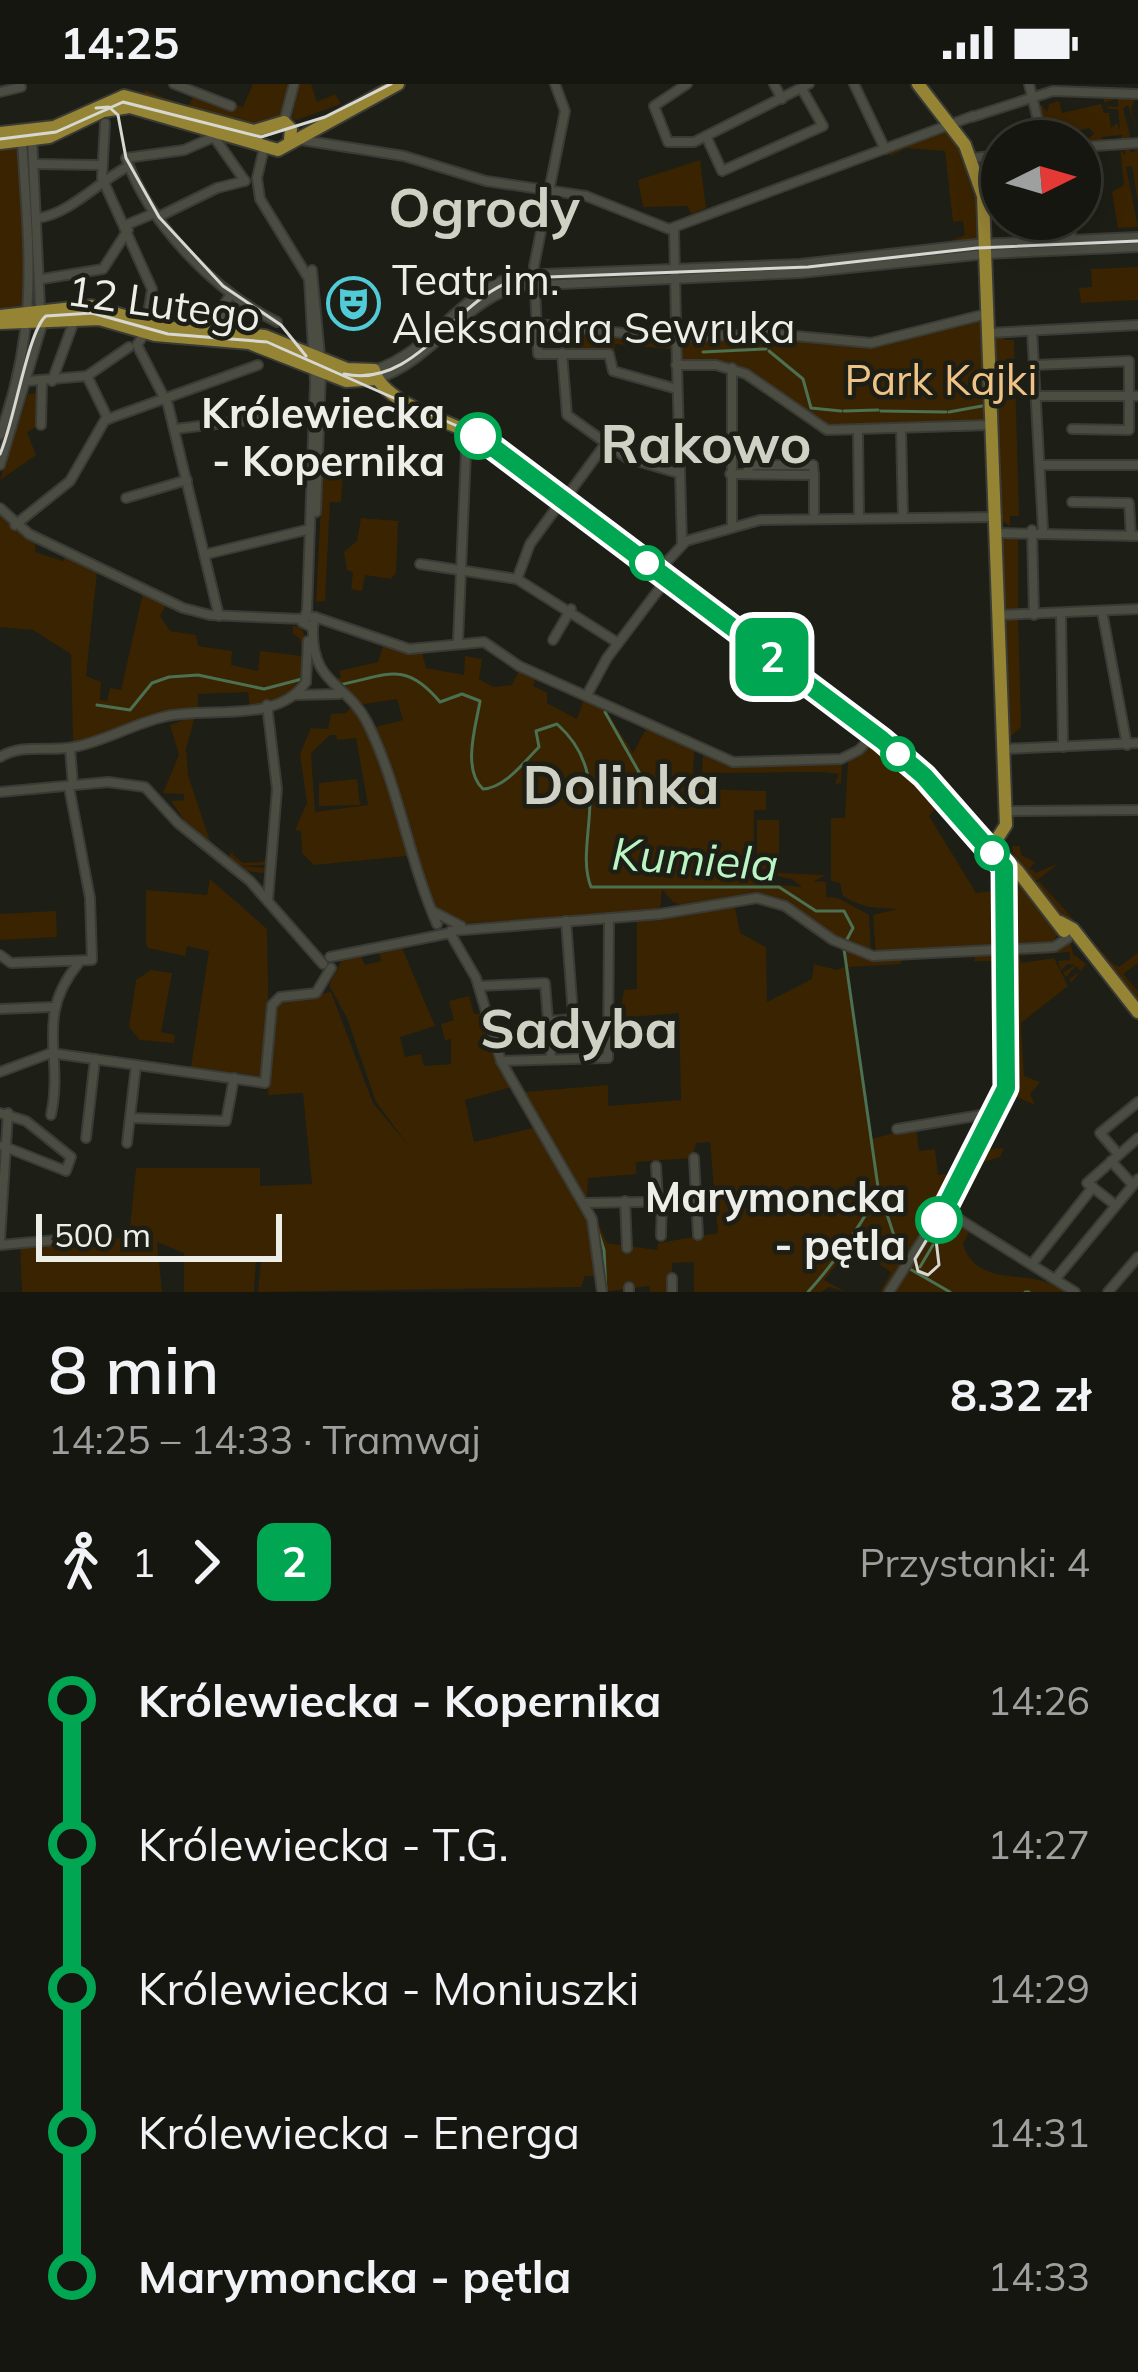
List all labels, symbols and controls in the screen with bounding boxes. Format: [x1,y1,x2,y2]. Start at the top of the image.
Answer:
text: 14:25 [60,14,179,70]
north arrow [981,120,1101,240]
map controls [981,120,1101,240]
district label: Ogrody [388,173,580,241]
place label: Teatr im. Aleksandra Sewruka [392,253,795,354]
street label: 12 Lutego [64,263,264,343]
theatre icon: Teatr im. Aleksandra Sewruka [325,275,381,331]
park label: Park Kajki [845,353,1037,406]
place label: Królewiecka - Kopernika [201,386,445,487]
district label: Rakowo [601,409,811,477]
marker: Królewiecka - Kopernika [456,414,500,458]
unlabelled marker [631,547,663,579]
line badge: 2 [733,618,811,696]
text: 2 [759,630,785,683]
unlabelled marker [882,738,914,770]
district label: Dolinka [523,750,719,818]
water label: Kumiela [610,824,780,892]
unlabelled marker [976,837,1008,869]
district label: Sadyba [480,994,678,1062]
place label: Marymoncka - pętla [645,1170,906,1271]
marker: Marymoncka - pętla [917,1198,961,1242]
scale bar [36,1208,282,1261]
text: 500 m [54,1214,151,1255]
text: 8 min [48,1328,219,1411]
text: 8.32 zł [950,1366,1090,1422]
text: 14:25 – 14:33 · Tramwaj [48,1415,481,1464]
icon: walk [48,1529,114,1595]
icon: forward [173,1529,239,1595]
text: 2 [281,1535,307,1588]
text: 1 [132,1538,155,1587]
text: Przystanki: 4 [860,1538,1090,1587]
text: Królewiecka - Kopernika [138,1672,661,1728]
text: 14:26 [988,1676,1090,1725]
text: Królewiecka - T.G. [138,1816,509,1872]
text: 14:27 [988,1820,1090,1869]
text: Królewiecka - Moniuszki [138,1960,639,2016]
text: 14:29 [988,1964,1090,2013]
text: Królewiecka - Energa [138,2104,580,2160]
text: 14:31 [988,2108,1090,2157]
text: Marymoncka - pętla [138,2248,572,2304]
text: 14:33 [988,2252,1090,2301]

